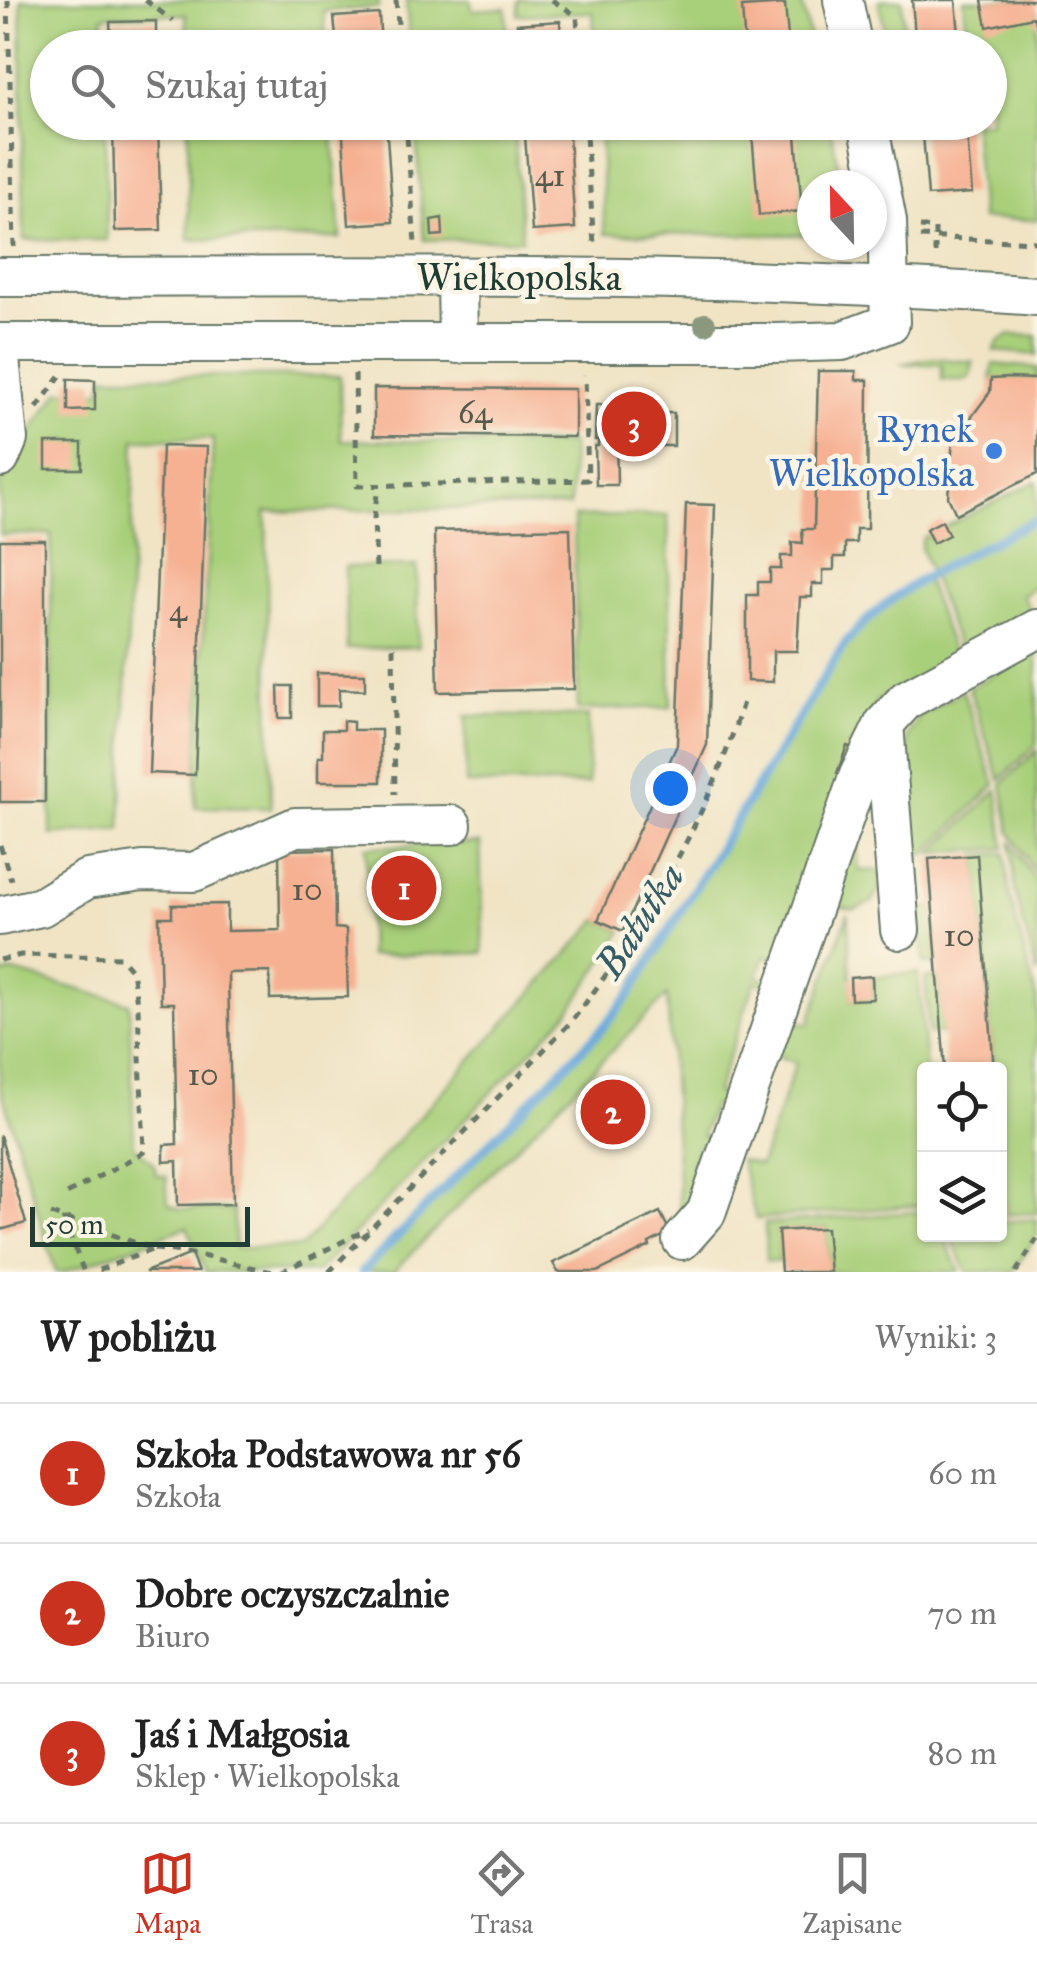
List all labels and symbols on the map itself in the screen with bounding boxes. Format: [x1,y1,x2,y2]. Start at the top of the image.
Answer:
house number: 41 [535,156,565,195]
north arrow [797,170,887,260]
street label: Wielkopolska [416,254,623,300]
pin: 3 [602,386,666,462]
house number: 64 [458,393,493,432]
place label: Rynek Wielkopolska [769,406,975,496]
marker: Rynek Wielkopolska [983,440,1005,462]
house number: 4 [169,591,188,630]
your location [645,763,696,814]
pin: 1 [372,850,436,926]
water label: Bałutka [583,854,695,988]
house number: 10 [291,870,323,909]
house number: 10 [943,916,975,955]
house number: 10 [187,1055,219,1094]
pin: 2 [580,1074,646,1150]
scale bar [30,1202,250,1246]

